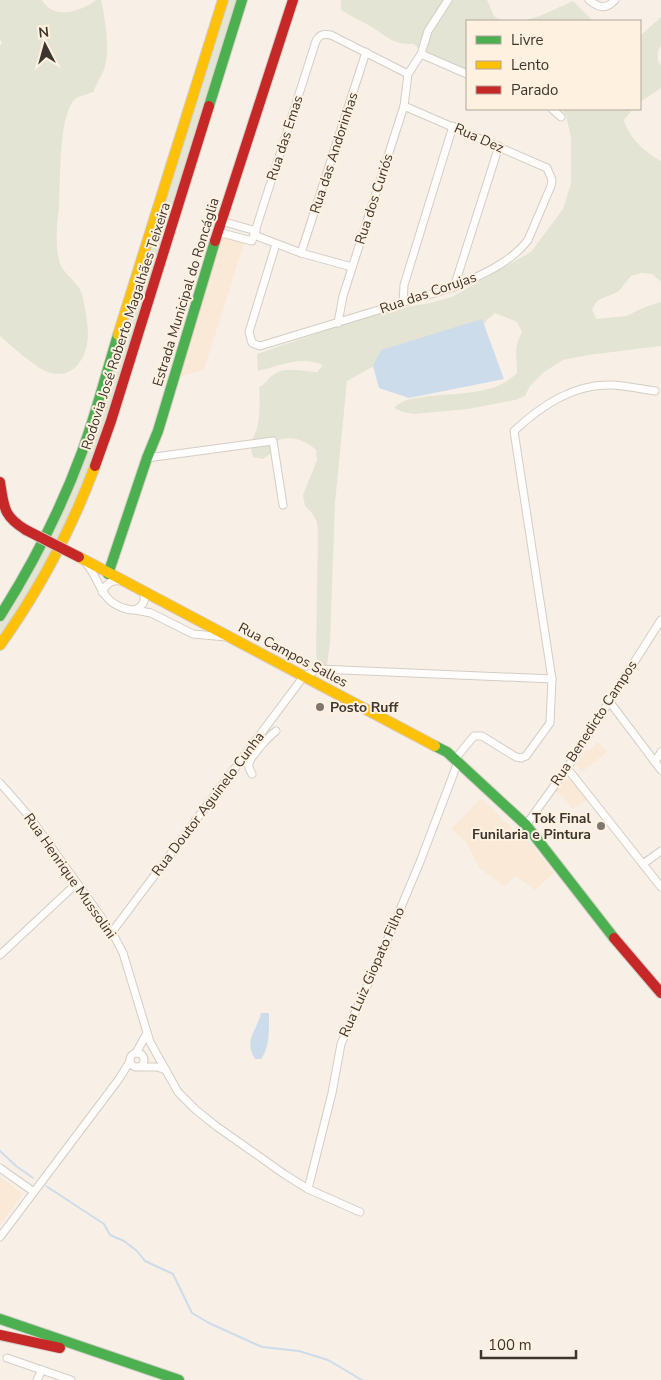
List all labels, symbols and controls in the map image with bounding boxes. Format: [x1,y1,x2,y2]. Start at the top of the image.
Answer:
north arrow [20,20,70,70]
legend [466,20,641,110]
text: N [37,23,50,43]
text: Livre [511,30,544,50]
text: Lento [511,55,549,75]
text: Parado [511,80,558,100]
street label: Rua das Andorinhas [305,90,363,216]
street label: Rua das Emas [262,93,308,183]
street label: Rua Dez [451,119,507,158]
street label: Rua dos Curiós [350,151,398,247]
street label: Estrada Municipal do Roncáglia [148,195,224,389]
street label: Rodovia José Roberto Magalhães Teixeira [77,200,175,452]
street label: Rua das Corujas [377,267,479,318]
street label: Rua Campos Salles [235,618,351,692]
street label: Rua Benedicto Campos [546,656,642,789]
place label: Posto Ruff [330,698,399,717]
marker: Posto Ruff [314,701,326,713]
street label: Rua Doutor Aguinelo Cunha [147,728,269,880]
street label: Rua Henrique Mussolini [19,809,121,943]
place label: Tok Final Funilaria e Pintura [472,809,592,844]
marker: Tok Final Funilaria e Pintura [595,820,607,832]
street label: Rua Luiz Giopato Filho [335,904,409,1040]
scale bar [481,1328,576,1360]
text: 100 m [488,1335,532,1355]

